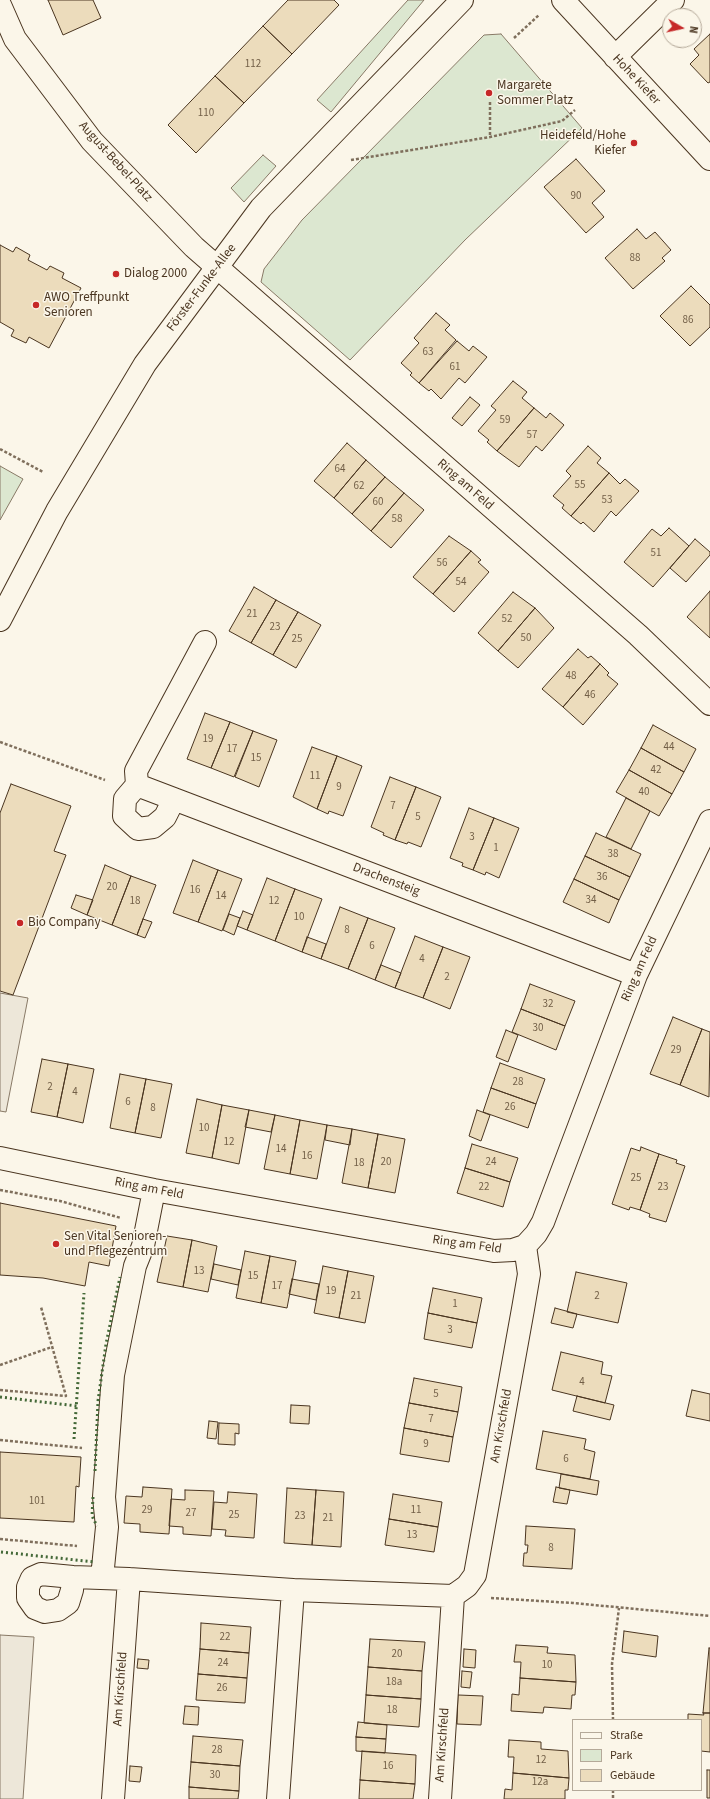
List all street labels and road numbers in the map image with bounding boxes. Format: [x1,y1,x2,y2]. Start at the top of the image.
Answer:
street label: Hohe Kiefer [609,51,663,109]
street label: August-Bebel-Platz [75,119,155,205]
street label: Förster-Funke-Allee [164,241,240,335]
street label: Ring am Feld [433,456,497,514]
street label: Drachensteig [350,860,422,900]
street label: Ring am Feld [619,934,661,1004]
street label: Ring am Feld [113,1175,185,1203]
street label: Ring am Feld [431,1232,503,1258]
street label: Am Kirschfeld [488,1388,516,1464]
street label: Am Kirschfeld [111,1651,131,1727]
street label: Am Kirschfeld [433,1707,453,1783]

